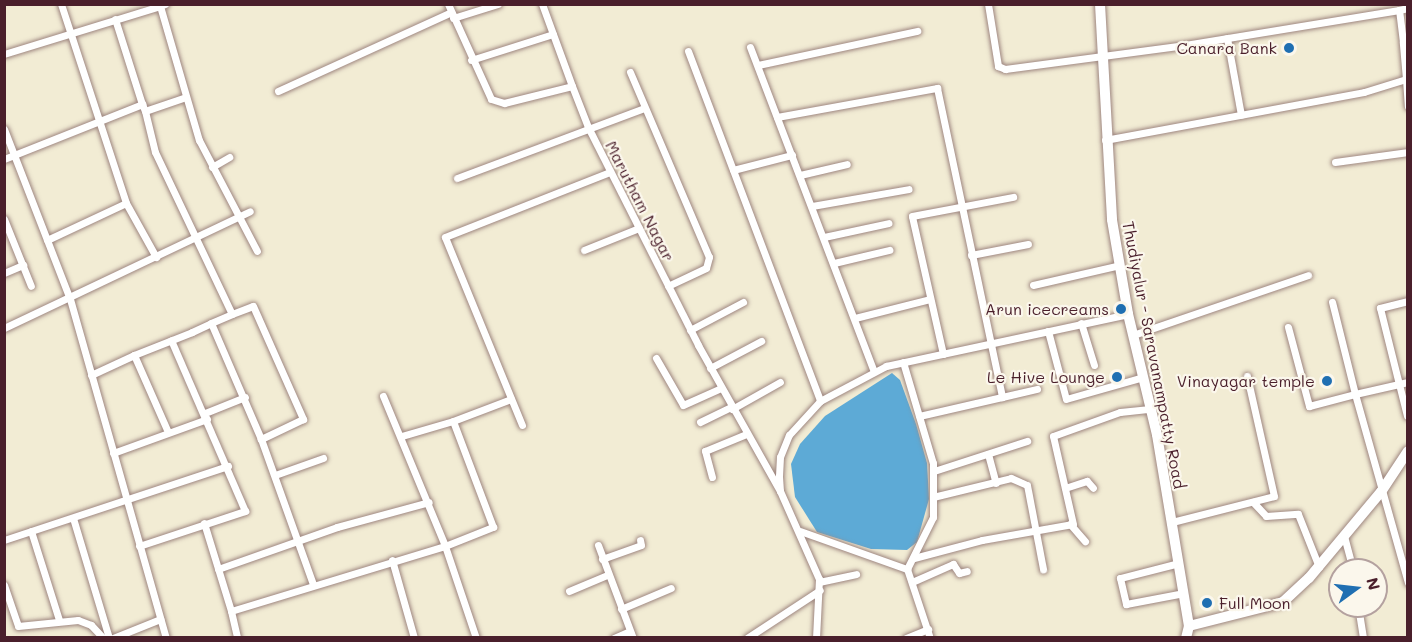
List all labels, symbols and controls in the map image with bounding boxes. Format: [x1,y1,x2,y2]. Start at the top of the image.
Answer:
place label: Canara Bank [1176,38,1277,58]
marker: Canara Bank [1282,41,1296,55]
street label: Marutham Nagar [601,138,679,264]
street label: Thudiyalur - Saravanampatty Road [1119,220,1189,490]
place label: Arun icecreams [985,299,1109,319]
marker: Arun icecreams [1114,302,1128,316]
place label: Le Hive Lounge [987,367,1105,387]
marker: Le Hive Lounge [1110,370,1124,384]
place label: Vinayagar temple [1177,371,1315,391]
marker: Vinayagar temple [1320,374,1334,388]
north arrow [1328,558,1388,618]
text: N [1362,575,1386,592]
place label: Full Moon [1219,593,1290,613]
marker: Full Moon [1200,596,1214,610]

